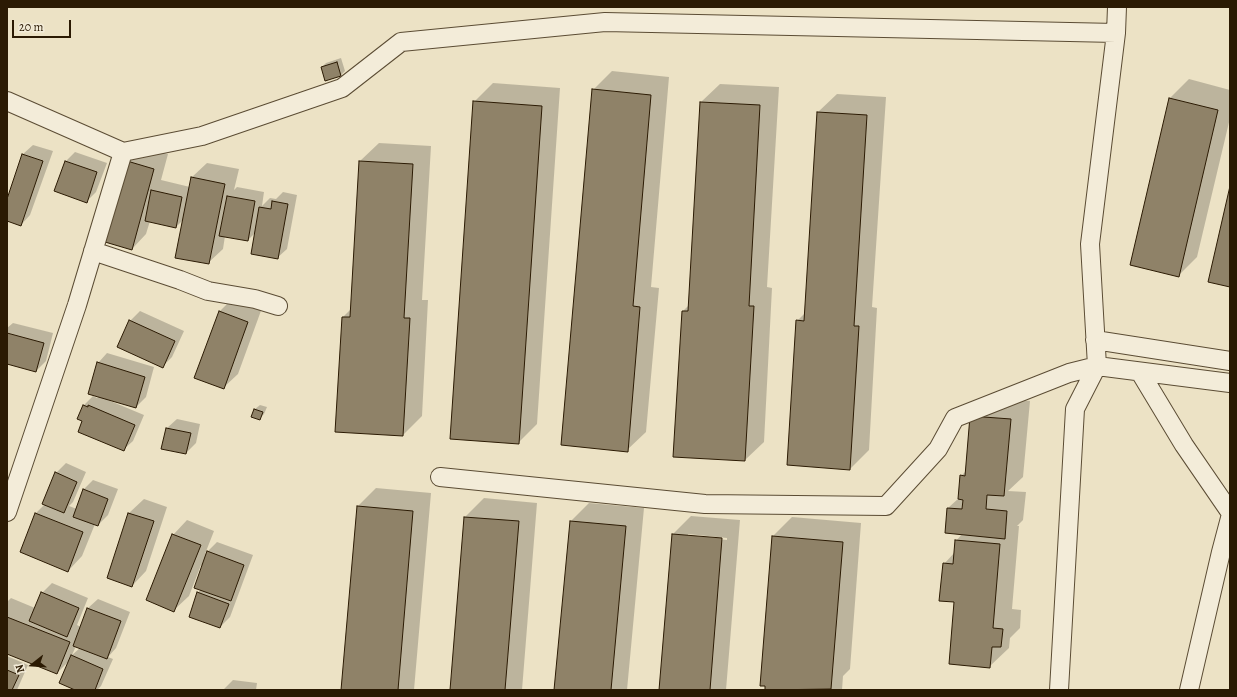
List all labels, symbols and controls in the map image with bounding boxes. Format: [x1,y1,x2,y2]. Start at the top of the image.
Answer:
scale bar [14,12,73,38]
text: 20 m [19,19,43,35]
north arrow [12,645,52,685]
text: N [12,663,28,675]

